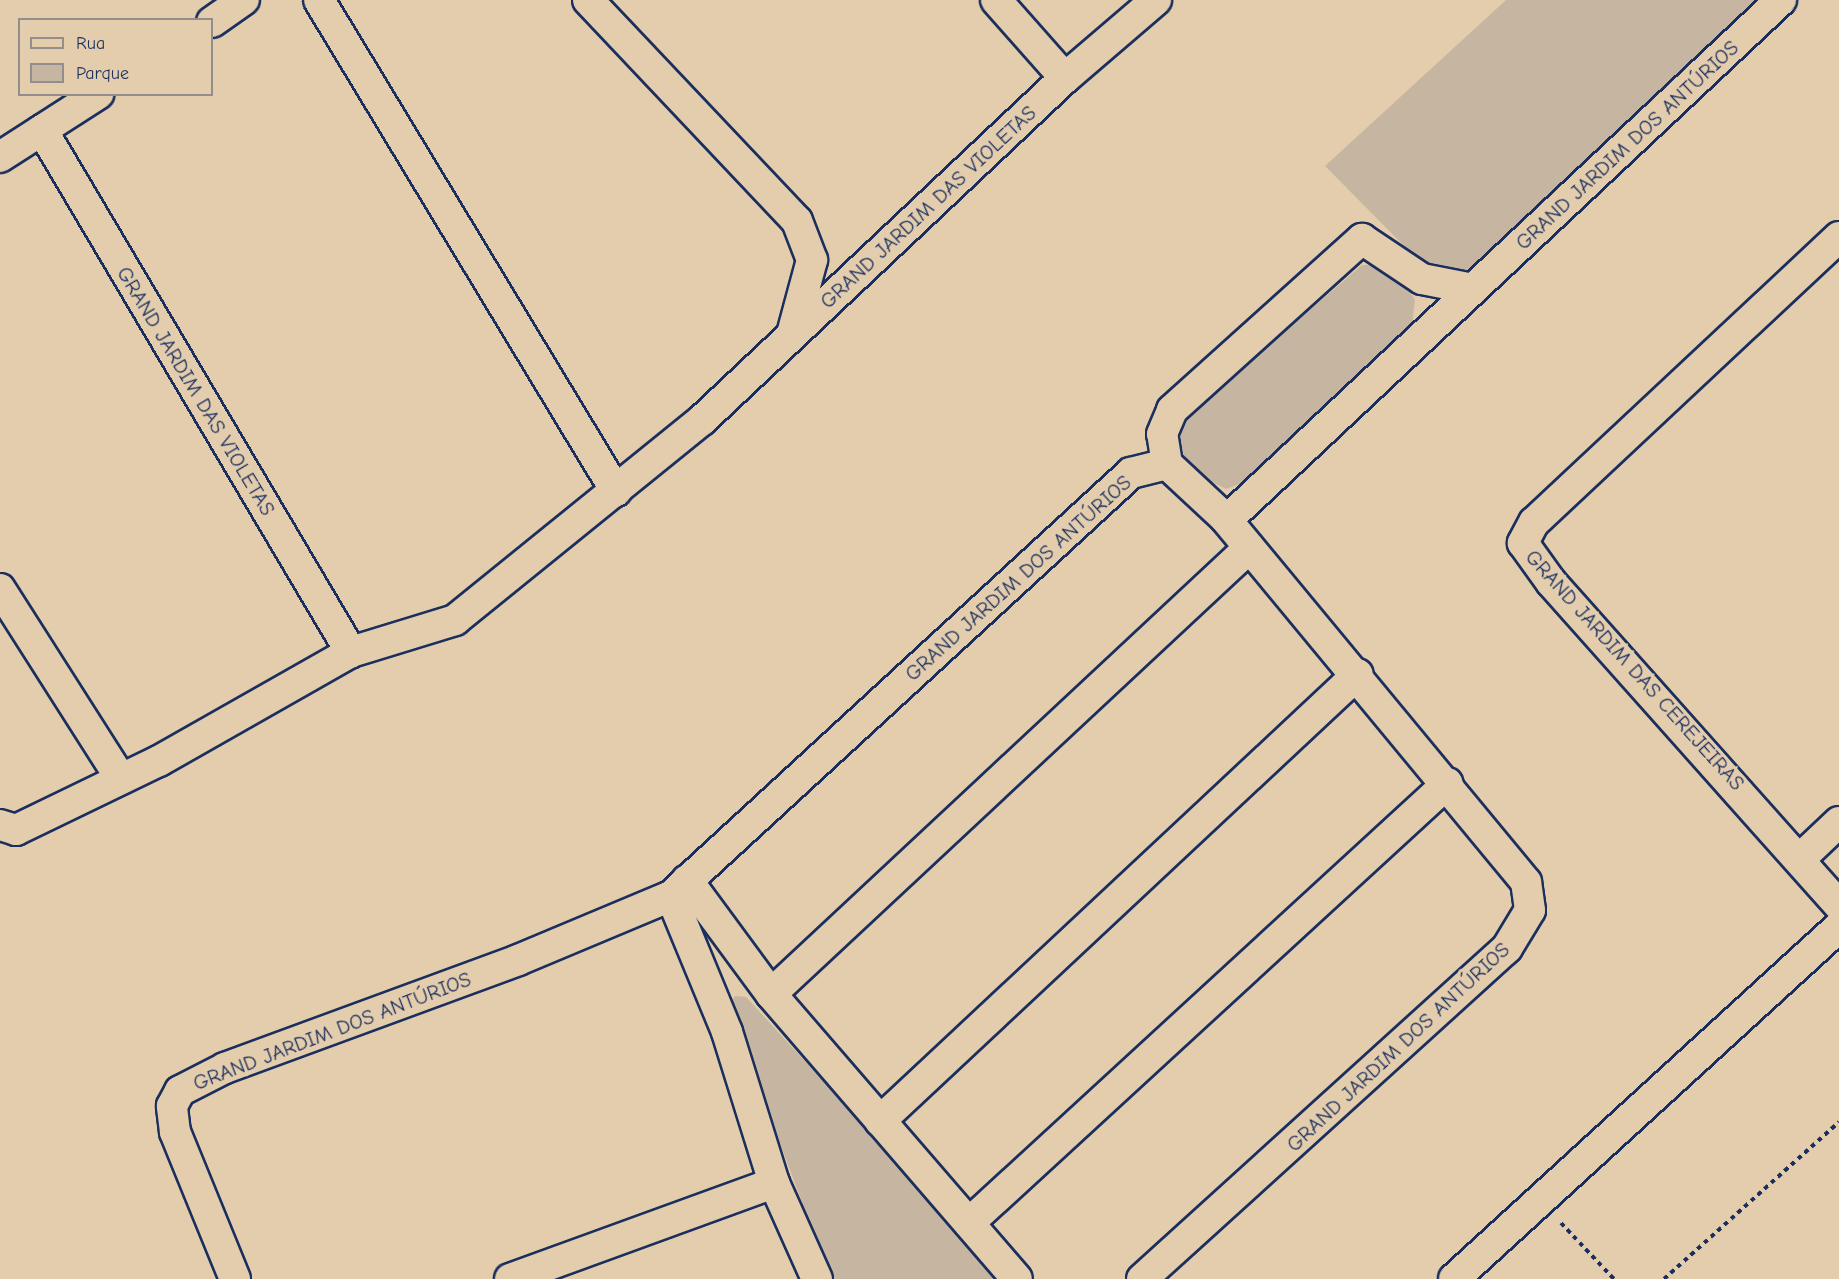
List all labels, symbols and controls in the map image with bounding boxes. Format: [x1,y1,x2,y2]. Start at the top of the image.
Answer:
legend [18,18,213,96]
text: Rua [76,33,105,54]
street label: GRAND JARDIM DOS ANTÚRIOS [1510,35,1744,255]
text: Parque [76,63,129,84]
street label: GRAND JARDIM DAS VIOLETAS [815,100,1041,314]
street label: GRAND JARDIM DAS VIOLETAS [112,262,280,520]
street label: GRAND JARDIM DOS ANTÚRIOS [900,470,1136,686]
street label: GRAND JARDIM DAS CEREJEIRAS [1520,544,1750,796]
street label: GRAND JARDIM DOS ANTÚRIOS [1281,937,1515,1157]
street label: GRAND JARDIM DOS ANTÚRIOS [190,966,474,1096]

